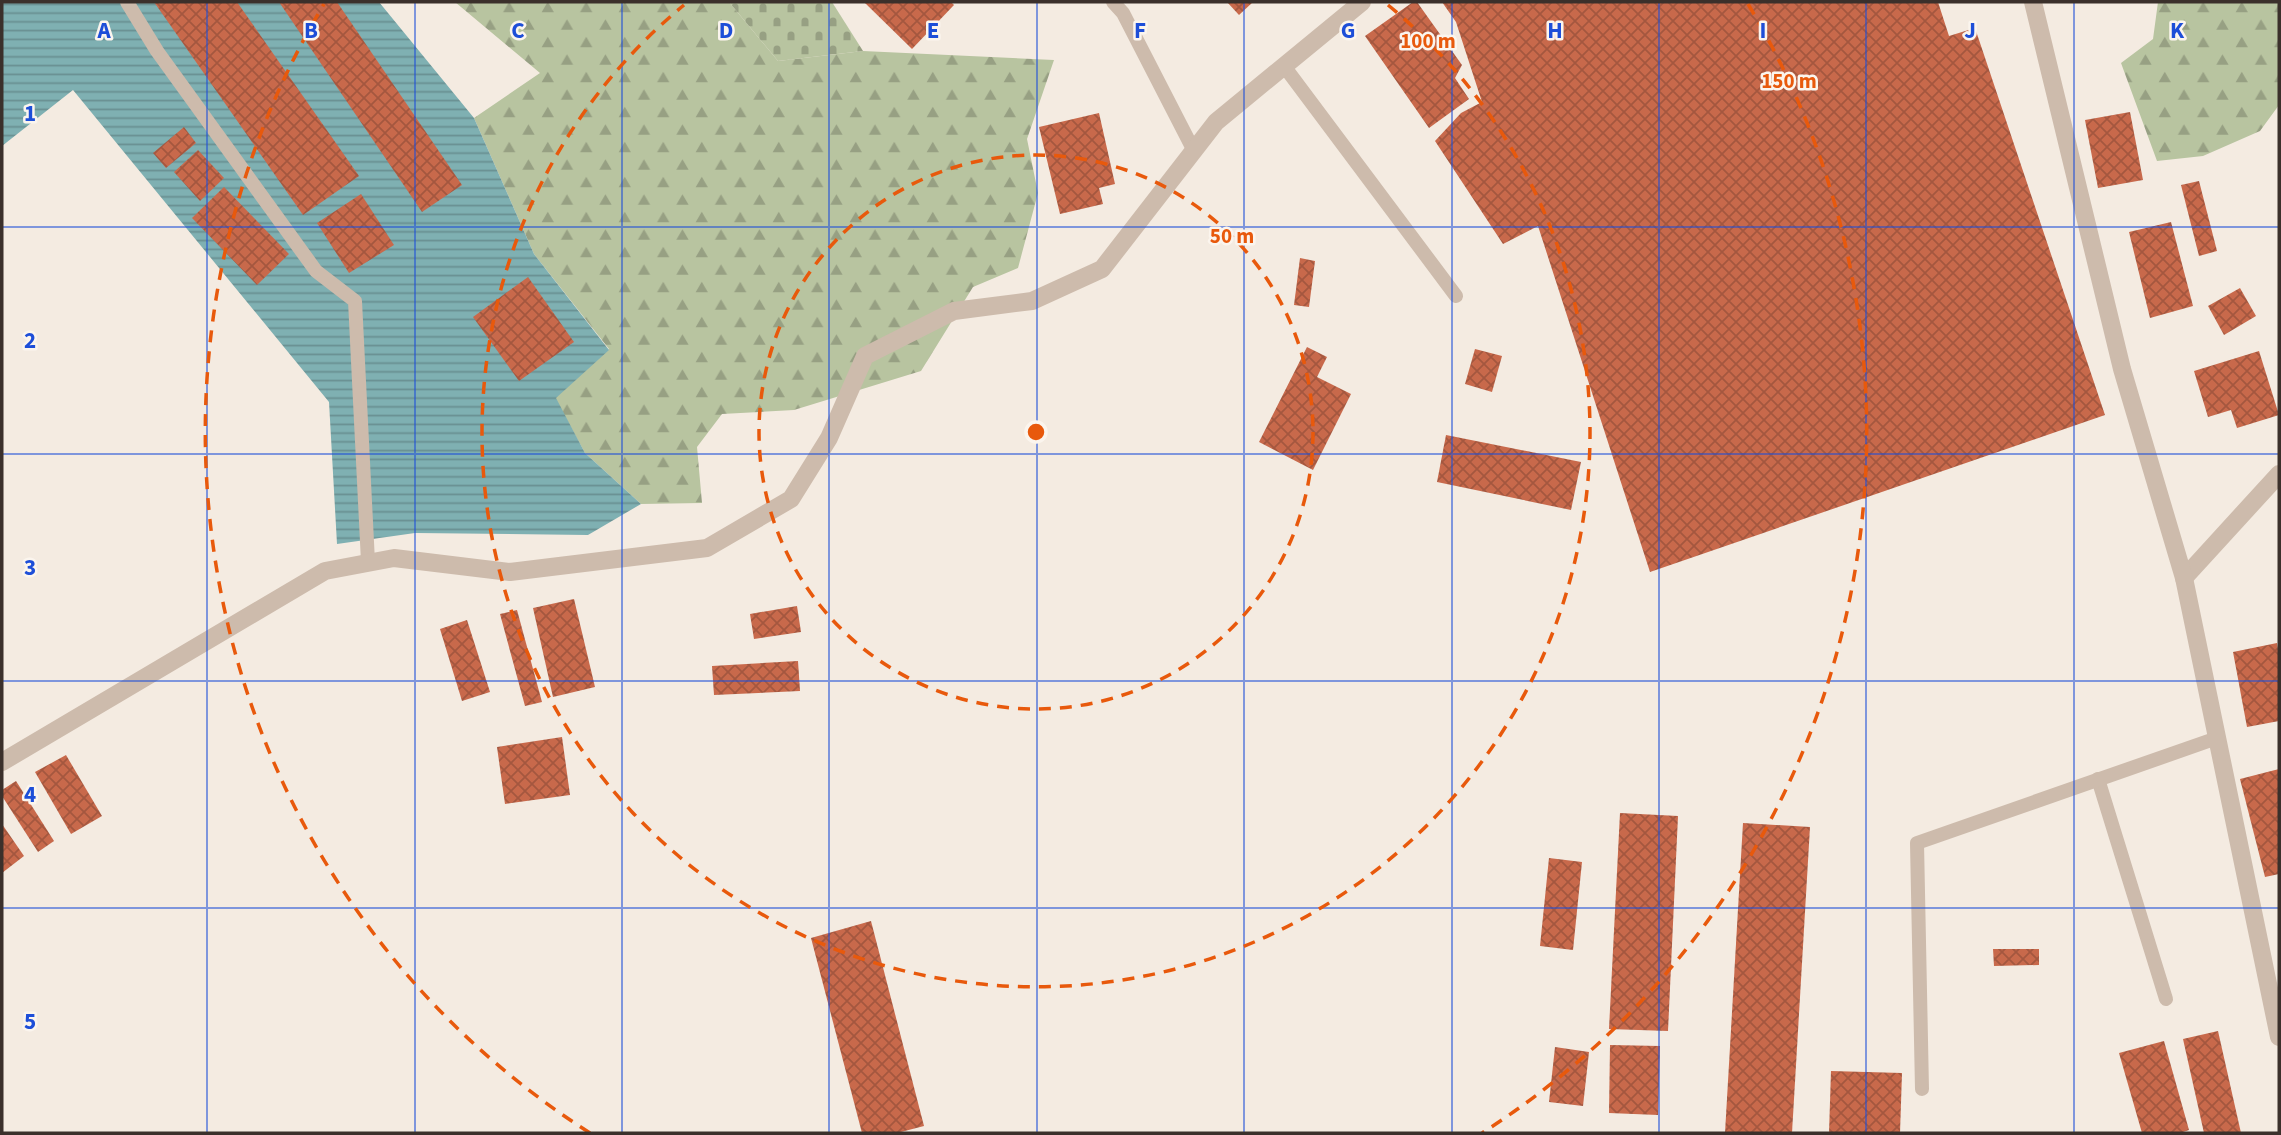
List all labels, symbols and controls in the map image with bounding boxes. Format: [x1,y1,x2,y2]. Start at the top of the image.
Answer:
text: A [96,14,111,47]
text: B [304,14,318,47]
text: C [511,14,525,47]
text: D [719,14,733,47]
text: E [927,14,939,47]
text: F [1134,14,1146,47]
text: G [1341,14,1355,47]
text: H [1547,14,1563,47]
text: I [1760,14,1766,47]
text: J [1964,14,1976,47]
text: K [2170,14,2185,47]
text: 100 m [1400,26,1456,56]
text: 150 m [1761,66,1817,96]
text: 1 [24,97,36,130]
text: 50 m [1210,221,1254,251]
text: 2 [24,324,36,357]
centre of rings [1024,420,1048,444]
text: 3 [24,551,36,584]
text: 4 [24,778,36,811]
text: 5 [24,1005,36,1038]

